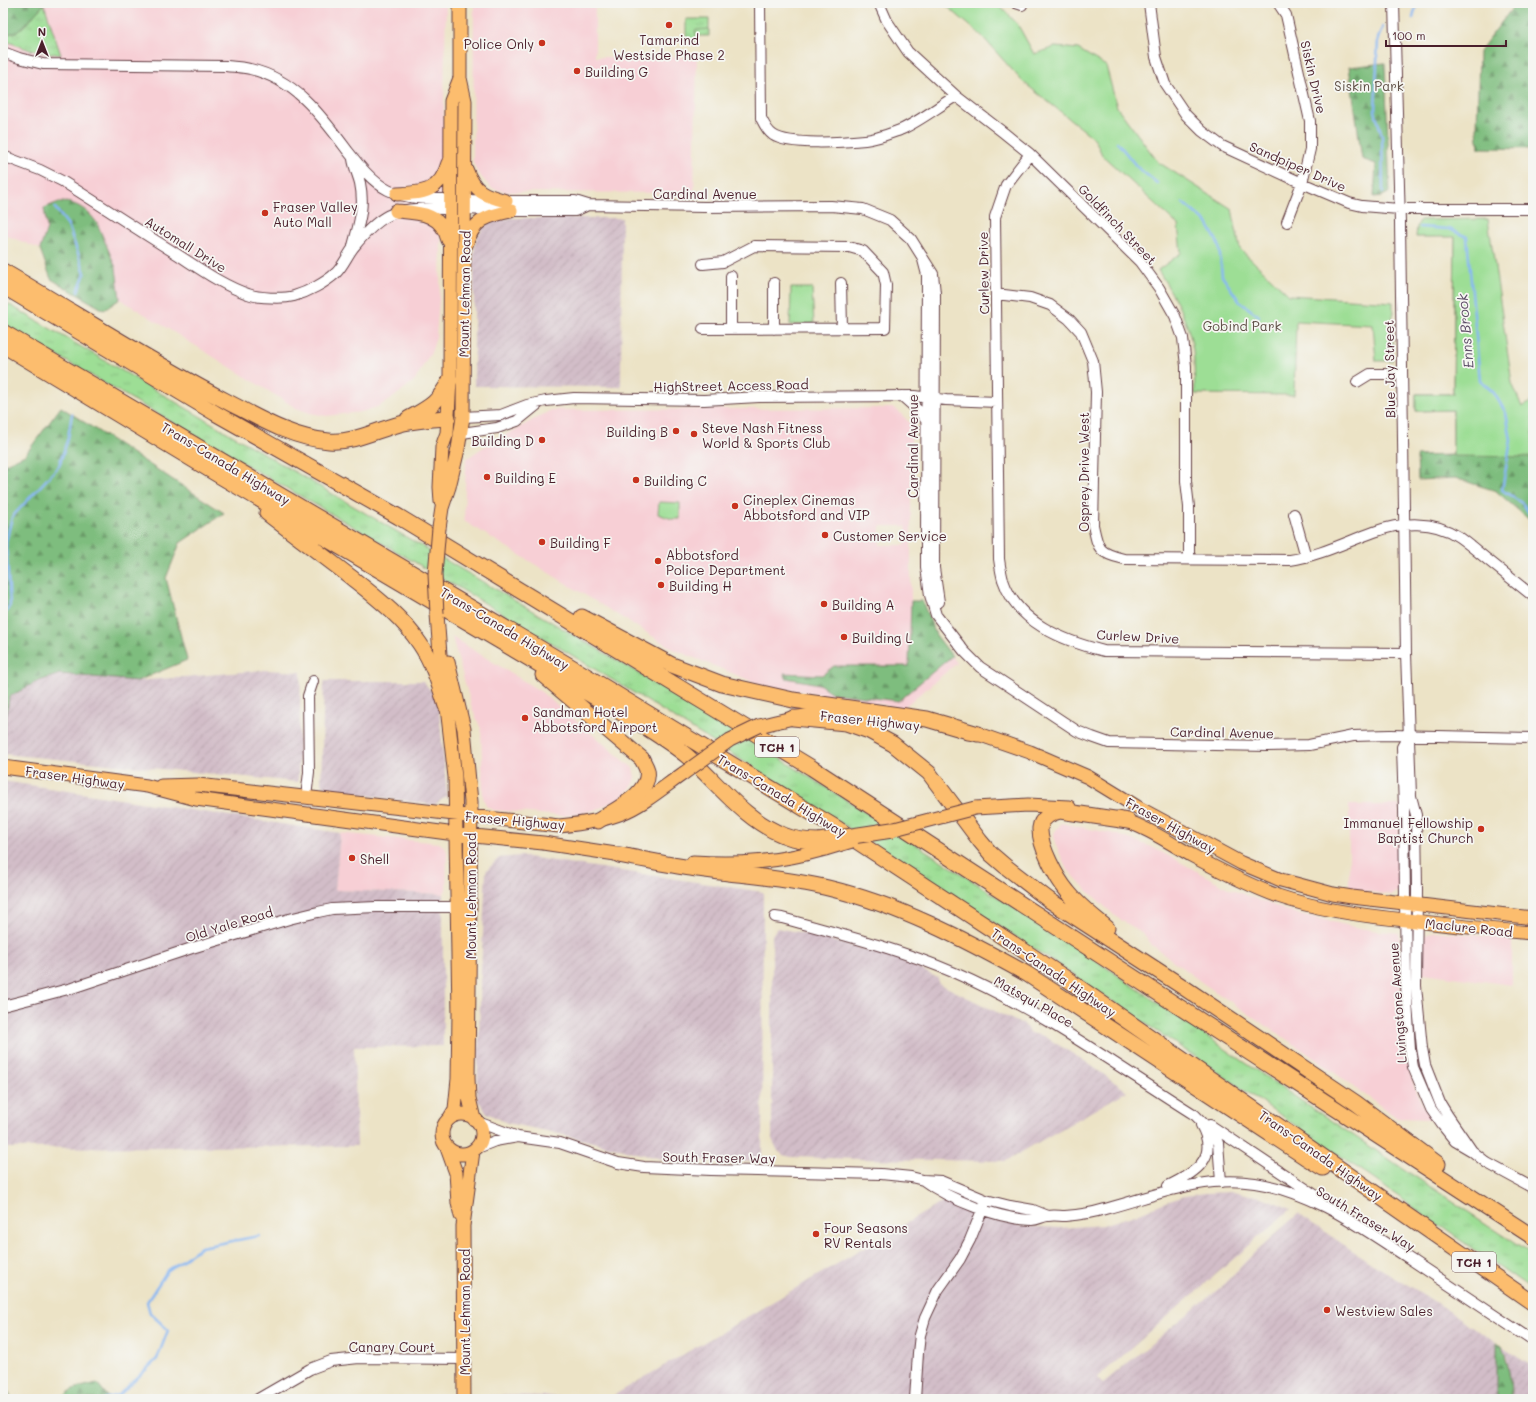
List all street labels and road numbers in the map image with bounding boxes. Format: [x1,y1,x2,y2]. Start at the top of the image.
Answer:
street label: Siskin Drive [1297,39,1331,115]
street label: Sandpiper Drive [1247,137,1349,195]
street label: Goldfinch Street [1075,180,1161,268]
street label: Cardinal Avenue [653,185,757,202]
street label: Automall Drive [142,212,230,276]
street label: Mount Lehman Road [454,231,474,357]
street label: Curlew Drive [974,231,992,315]
street label: Blue Jay Street [1380,319,1398,418]
street label: HighStreet Access Road [653,375,809,395]
street label: Cardinal Avenue [904,394,921,498]
street label: Osprey Drive West [1075,412,1092,532]
street label: Trans-Canada Highway [159,418,294,508]
street label: Trans-Canada Highway [438,583,573,673]
street label: Curlew Drive [1096,625,1180,647]
street label: Fraser Highway [819,706,921,734]
street label: Cardinal Avenue [1170,723,1274,741]
road number: TCH 1 [755,737,799,757]
street label: Trans-Canada Highway [715,750,850,840]
street label: Fraser Highway [24,762,126,792]
street label: Fraser Highway [1123,793,1219,857]
street label: Fraser Highway [464,807,566,833]
street label: Mount Lehman Road [462,833,479,959]
street label: Old Yale Road [183,903,275,945]
street label: Maclure Road [1425,914,1513,940]
street label: Trans-Canada Highway [988,924,1120,1020]
street label: Livingstone Avenue [1384,942,1410,1064]
street label: Matsqui Place [991,971,1077,1031]
street label: Trans-Canada Highway [1256,1106,1386,1204]
street label: South Fraser Way [663,1148,776,1166]
street label: South Fraser Way [1313,1182,1419,1254]
street label: Mount Lehman Road [456,1249,473,1375]
road number: TCH 1 [1452,1252,1496,1272]
street label: Canary Court [349,1338,436,1355]

